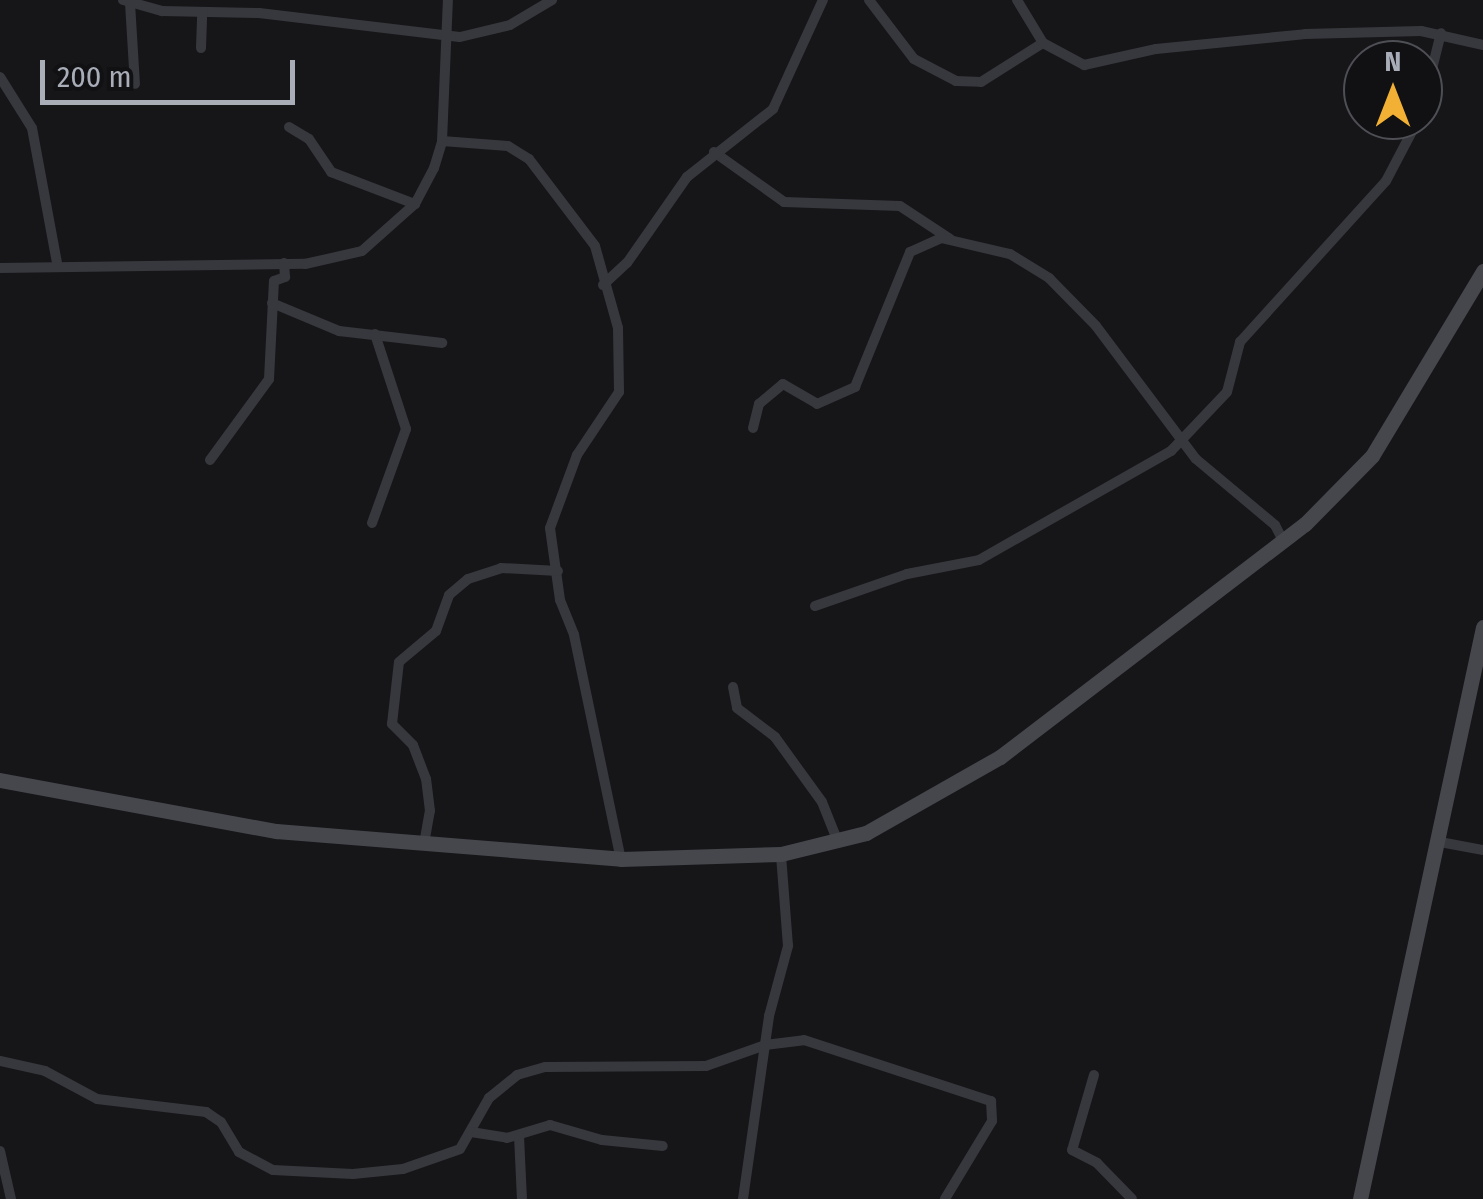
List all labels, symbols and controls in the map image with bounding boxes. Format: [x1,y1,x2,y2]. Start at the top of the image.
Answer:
scale bar [45,40,300,102]
north arrow [1343,40,1443,140]
text: N [1385,45,1401,78]
text: 200 m [57,59,132,95]

